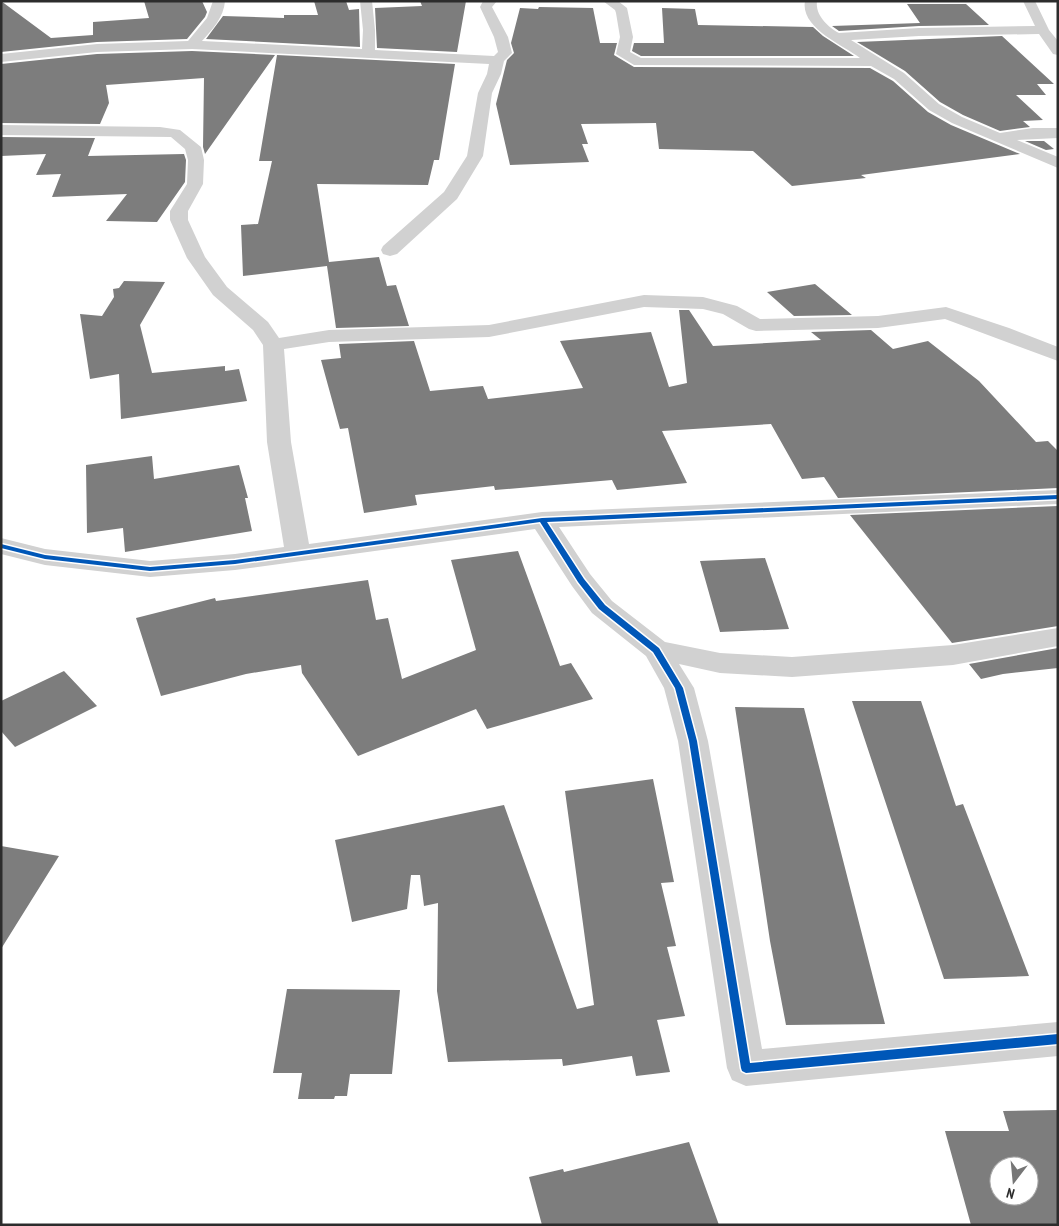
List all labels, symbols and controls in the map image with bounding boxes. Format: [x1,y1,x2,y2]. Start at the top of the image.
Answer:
north arrow [989,1156,1039,1206]
text: N [1004,1184,1017,1203]

